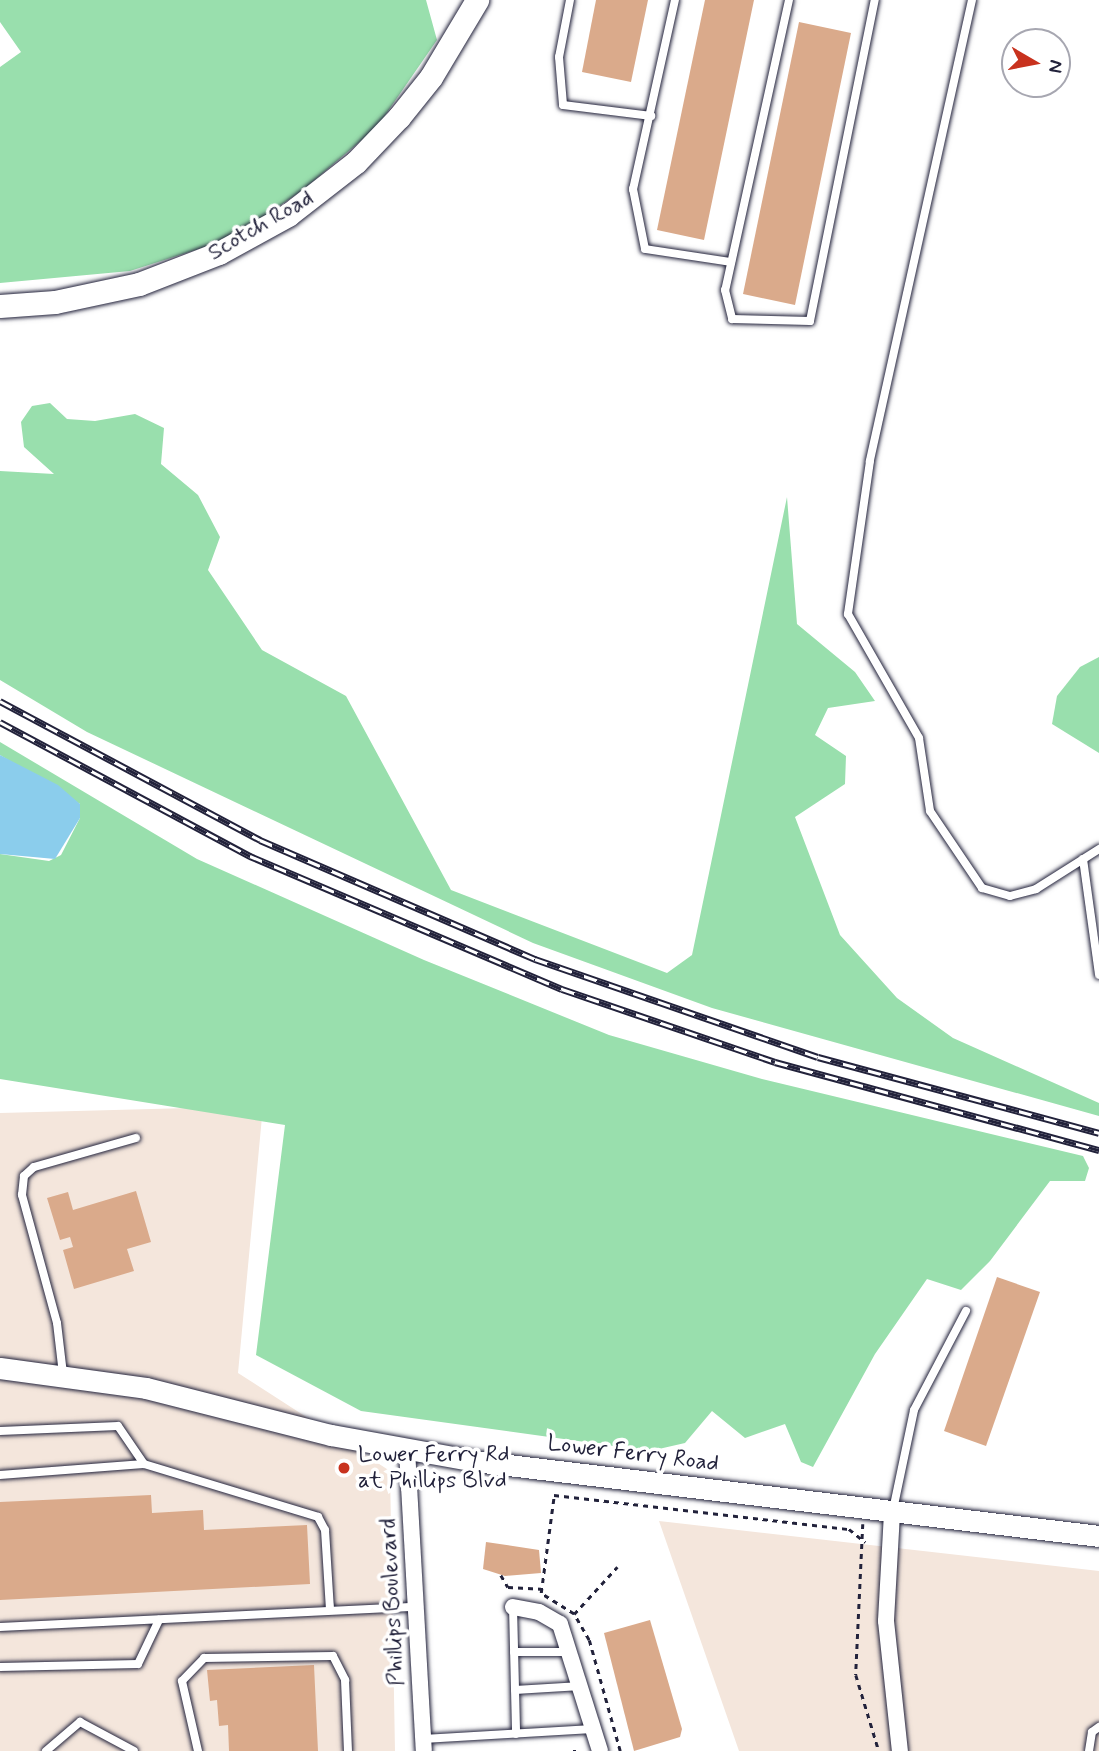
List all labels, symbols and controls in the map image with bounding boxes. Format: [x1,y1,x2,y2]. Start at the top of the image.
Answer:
north arrow [1001,28,1071,98]
text: N [1042,58,1069,75]
street label: Scotch Road [203,185,319,267]
street label: Lower Ferry Road [545,1430,721,1478]
place label: Lower Ferry Rd at Phillips Blvd [358,1441,510,1495]
marker: Lower Ferry Rd at Phillips Blvd [336,1460,352,1476]
street label: Phillips Boulevard [375,1518,411,1686]

